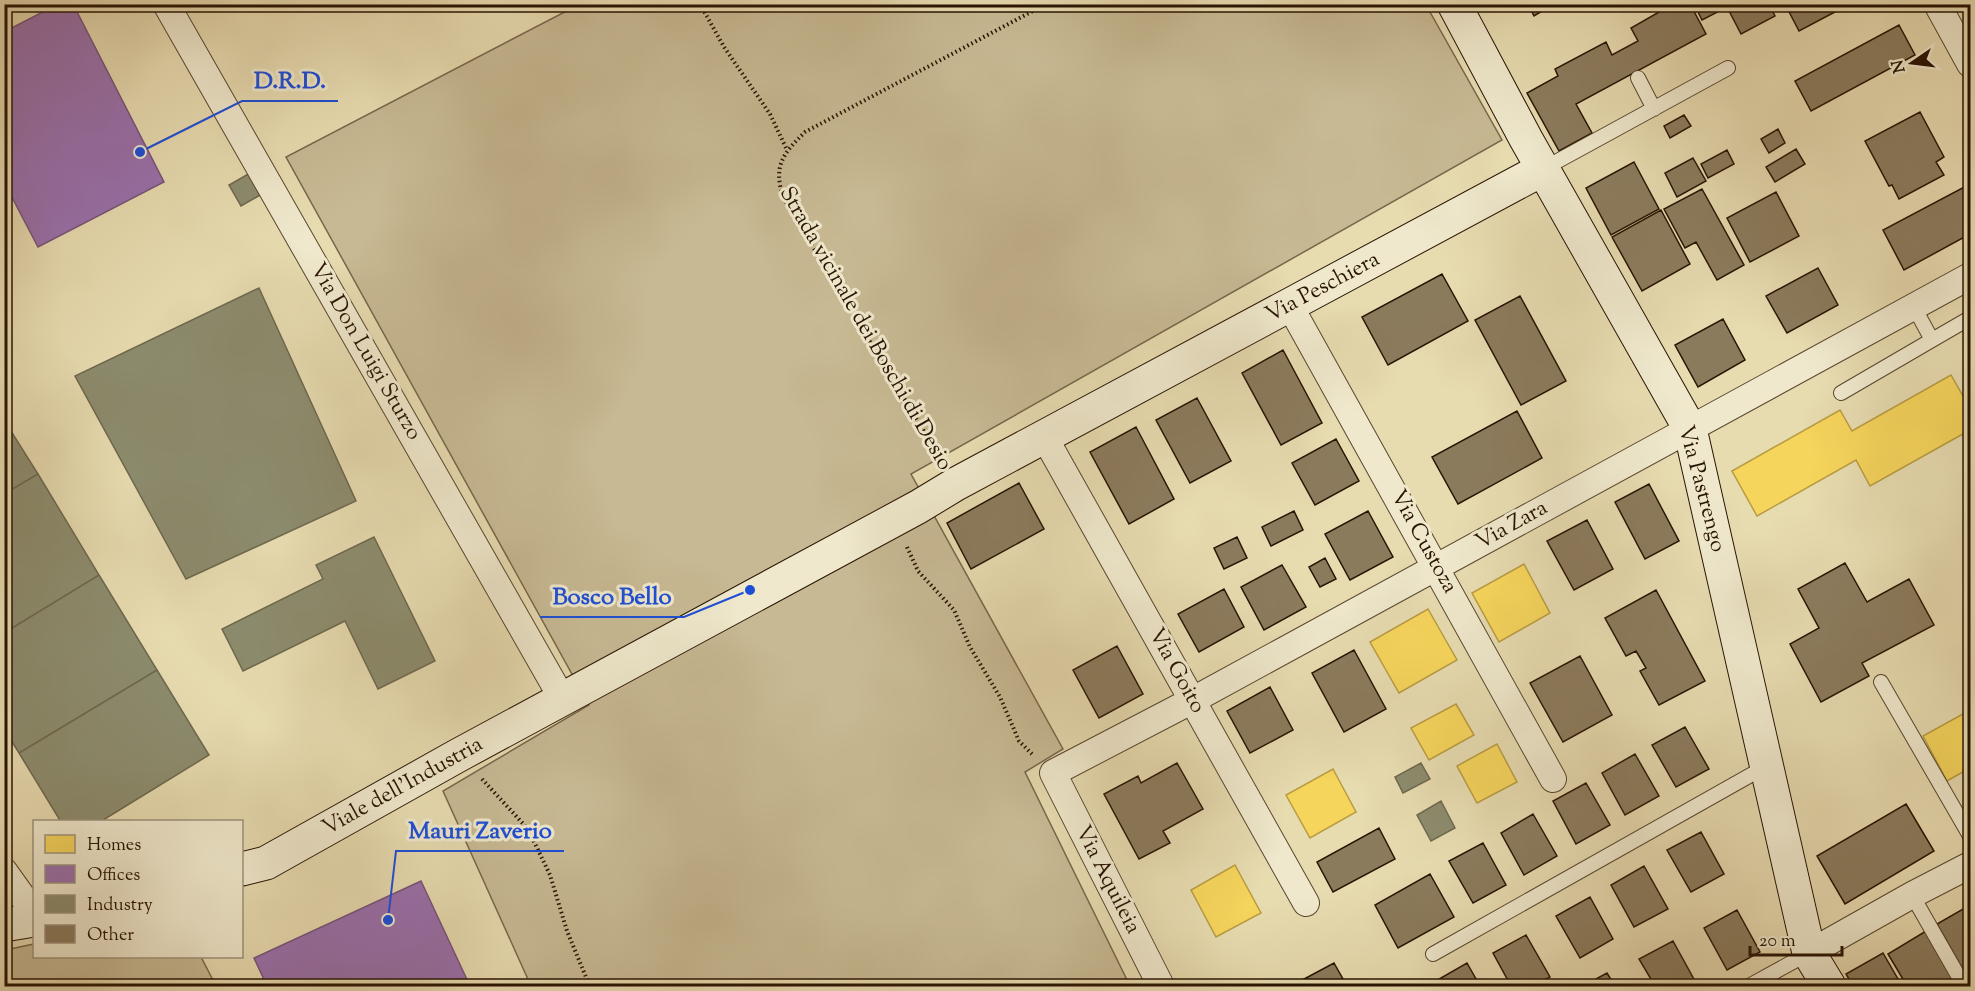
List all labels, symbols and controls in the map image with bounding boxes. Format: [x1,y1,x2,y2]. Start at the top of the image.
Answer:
north arrow [1882,33,1942,93]
text: N [1887,57,1913,75]
callout: D.R.D. [242,59,338,101]
text: D.R.D. [254,65,326,99]
street label: Strada vicinale dei Boschi di Desio [770,181,960,477]
street label: Via Peschiera [1260,244,1386,332]
street label: Via Don Luigi Sturzo [301,257,429,447]
street label: Via Pastrengo [1669,422,1733,556]
street label: Via Custoza [1381,484,1465,600]
street label: Via Zara [1470,493,1554,559]
callout: Bosco Bello [540,575,684,617]
text: Bosco Bello [552,581,672,615]
street label: Via Goito [1139,622,1213,720]
street label: Viale dell'Industria [317,729,489,845]
callout: Mauri Zaverio [396,809,564,851]
text: Mauri Zaverio [408,815,552,849]
legend [33,820,243,958]
street label: Via Aquileia [1066,820,1148,940]
text: Homes [87,833,141,859]
text: Offices [87,863,140,889]
text: Industry [87,893,153,919]
scale bar [1750,919,1842,957]
text: Other [87,923,134,949]
text: 20 m [1759,929,1796,955]

